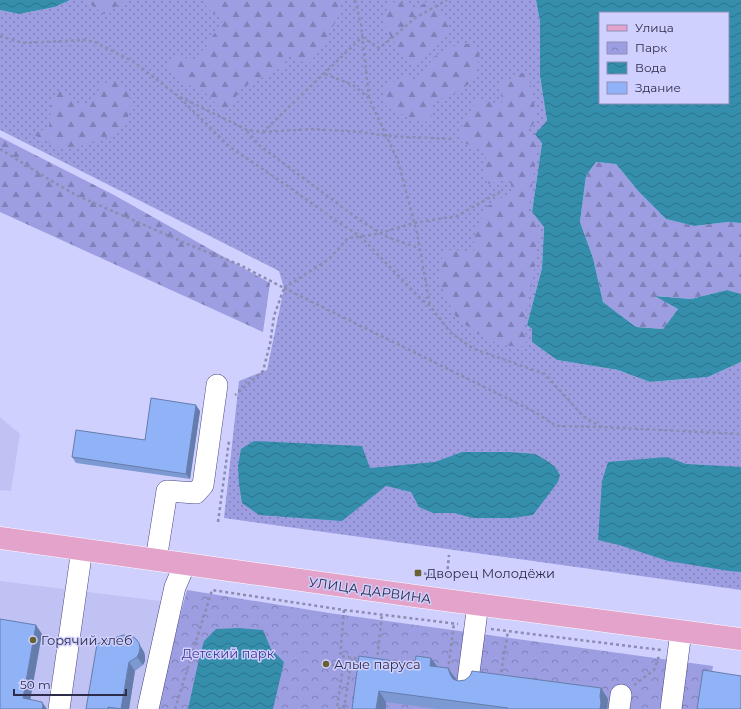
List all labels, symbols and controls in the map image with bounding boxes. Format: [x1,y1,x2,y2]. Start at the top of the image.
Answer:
legend [599,12,729,104]
text: Улица [635,20,674,35]
text: Парк [635,40,667,55]
text: Вода [635,60,666,75]
text: Здание [635,80,681,95]
place label: Дворец Молодёжи [426,565,555,581]
marker: Дворец Молодёжи [413,568,423,578]
street label: УЛИЦА ДАРВИНА [308,574,432,607]
place label: Горячий хлеб [41,632,132,648]
marker: Горячий хлеб [28,635,38,645]
park label: Детский парк [182,645,275,661]
place label: Алые паруса [334,656,421,672]
marker: Алые паруса [321,659,331,669]
scale bar [14,671,126,697]
text: 50 m [20,677,51,692]

